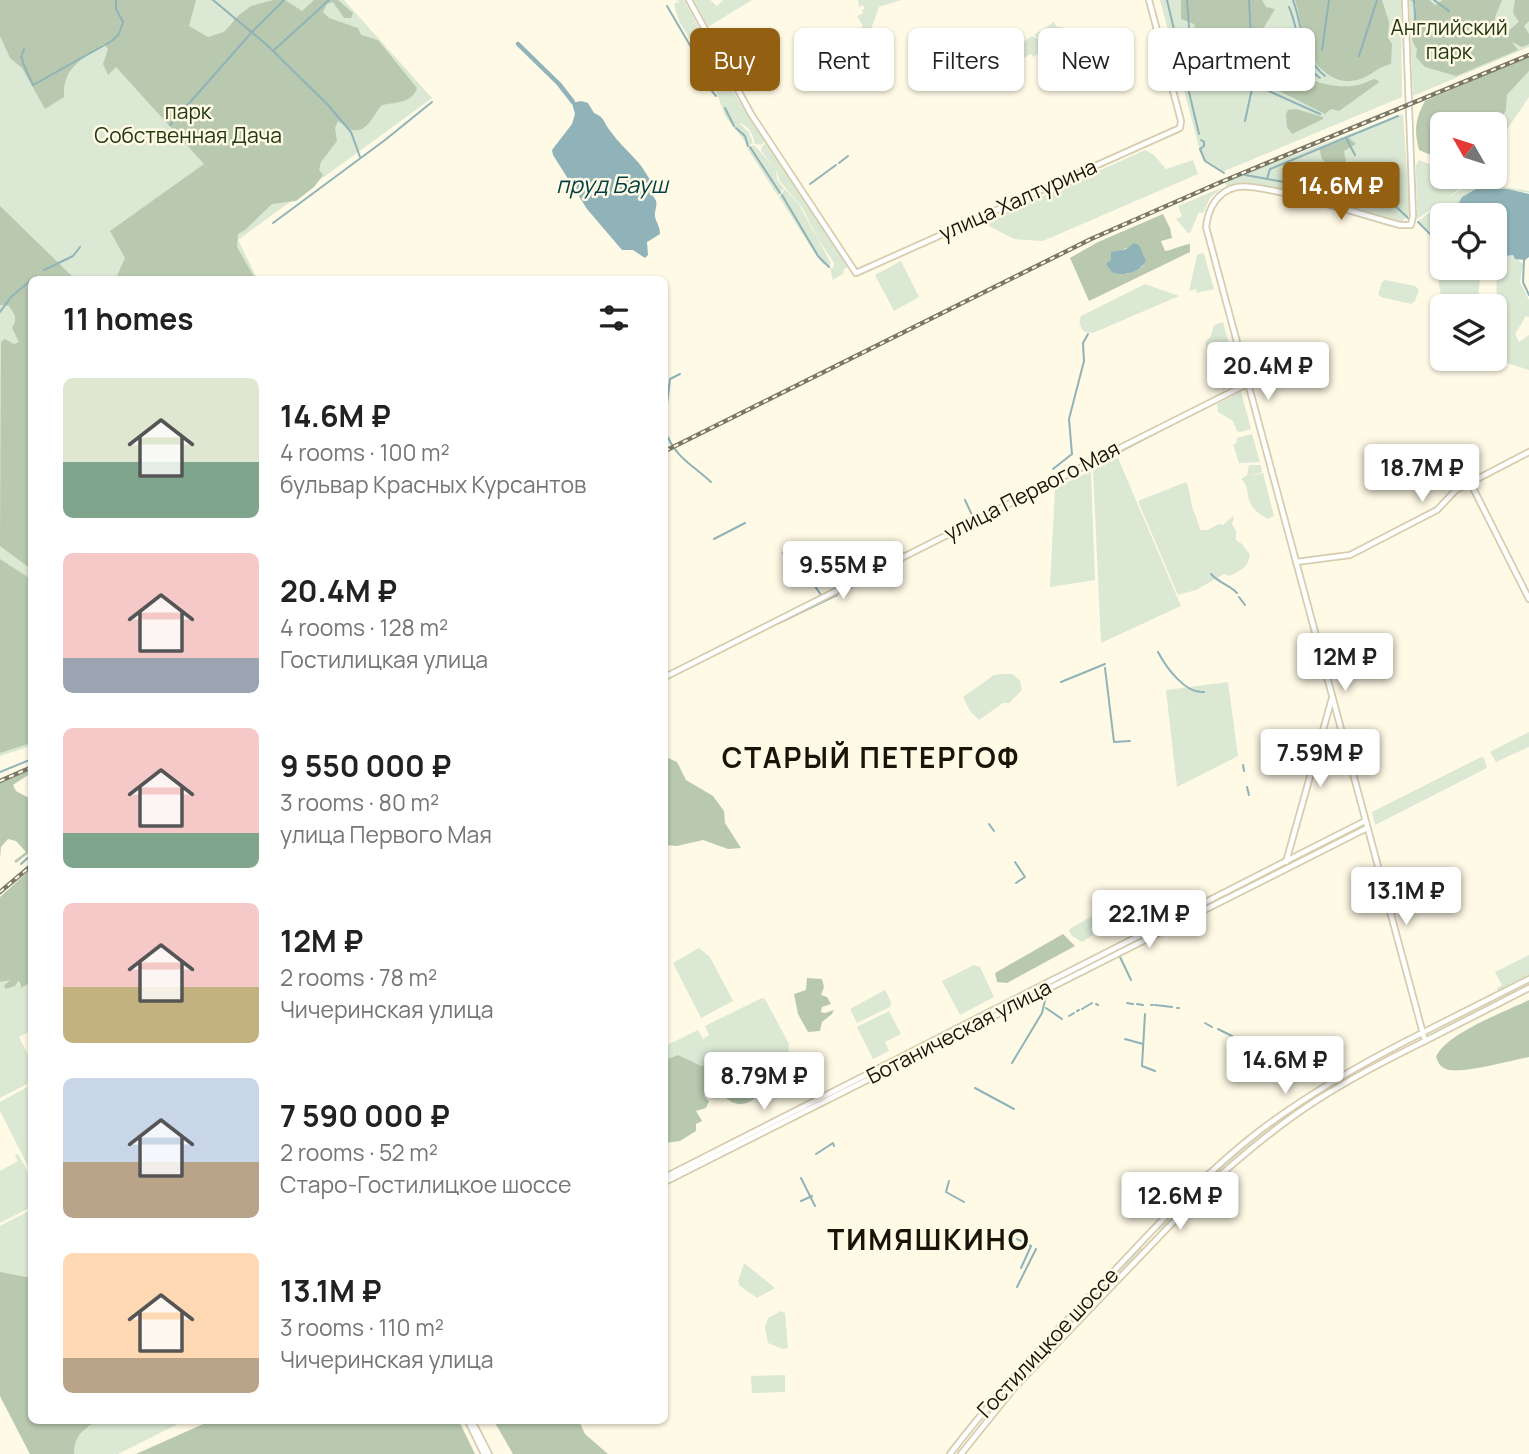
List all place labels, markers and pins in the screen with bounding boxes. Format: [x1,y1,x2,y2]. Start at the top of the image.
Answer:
pin: 14.6M ₽ [1276,162,1406,222]
pin: 20.4M ₽ [1203,342,1333,402]
pin: 18.7M ₽ [1357,444,1487,504]
pin: 9.55M ₽ [778,542,908,601]
pin: 12M ₽ [1296,634,1394,693]
pin: 7.59M ₽ [1255,730,1385,789]
pin: 13.1M ₽ [1341,867,1471,927]
pin: 22.1M ₽ [1084,890,1214,950]
pin: 14.6M ₽ [1220,1036,1350,1096]
pin: 8.79M ₽ [699,1052,829,1112]
pin: 12.6M ₽ [1115,1172,1245,1232]

